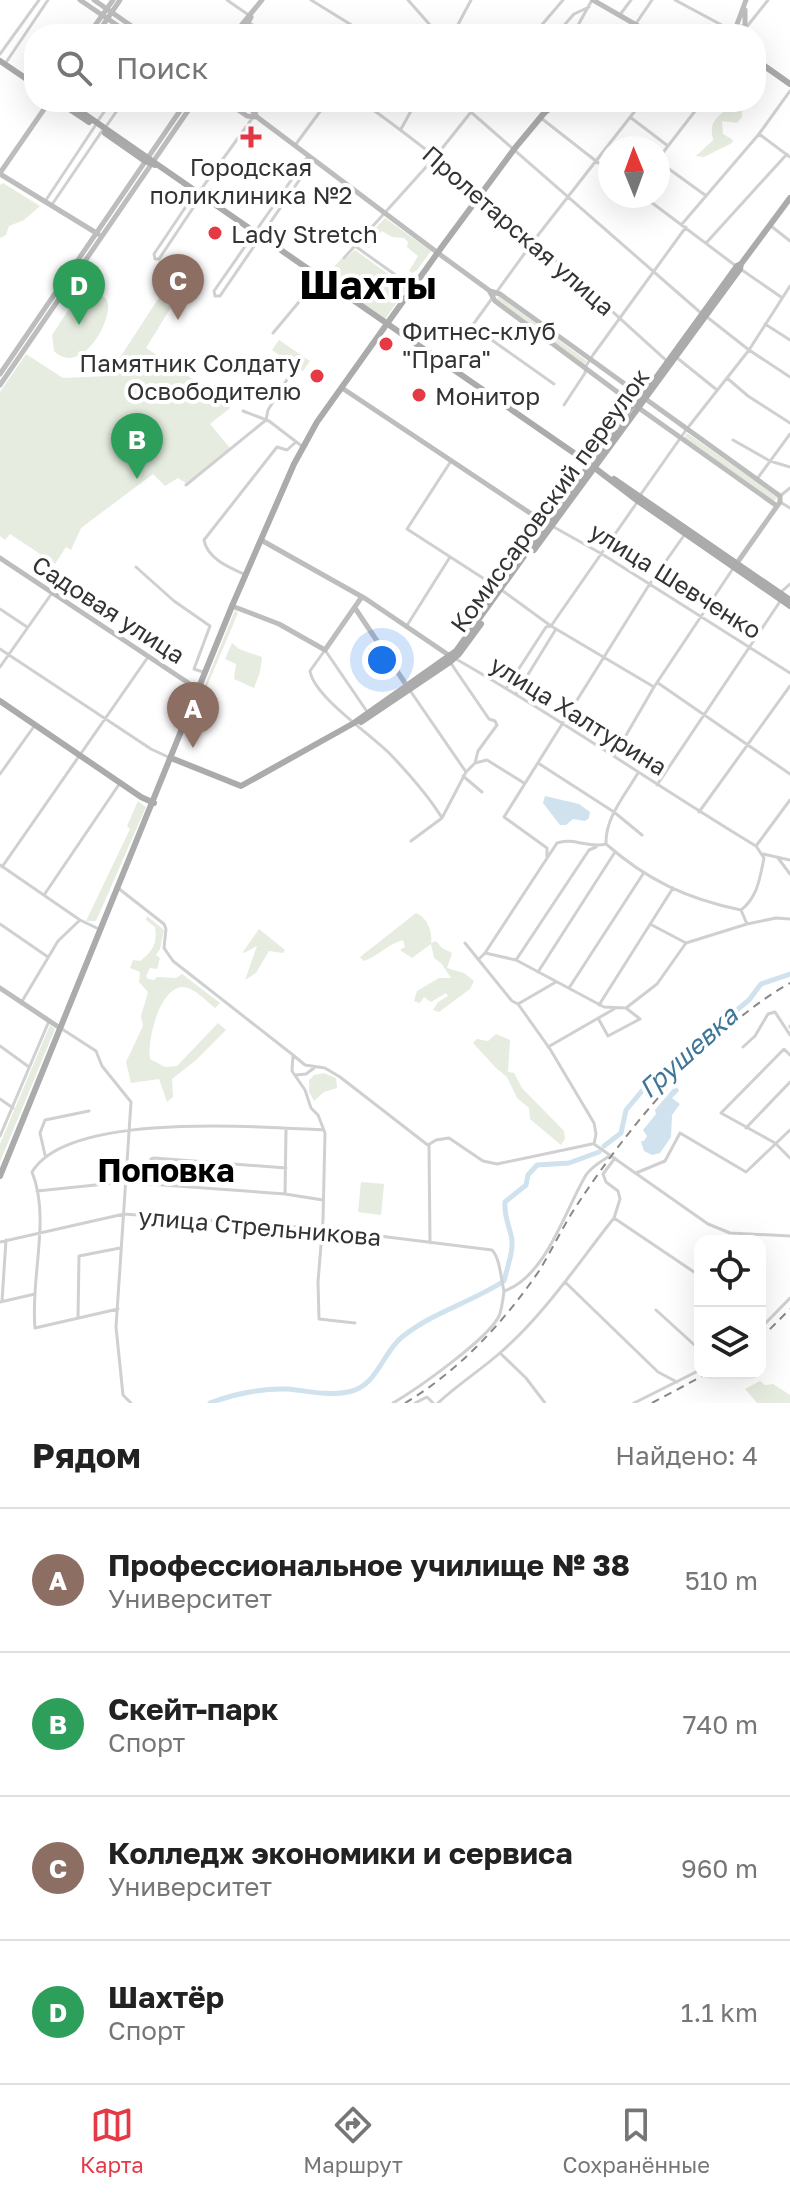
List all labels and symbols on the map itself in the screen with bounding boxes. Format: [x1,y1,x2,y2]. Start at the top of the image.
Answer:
marker: Городская поликлиника №2 [240,126,262,148]
north arrow [598,136,670,208]
street label: Пролетарская улица [417,139,621,321]
place label: Городская поликлиника №2 [150,152,352,209]
place label: Lady Stretch [231,219,378,248]
marker: Lady Stretch [206,224,224,242]
pin: C [152,254,204,320]
pin: D [53,259,105,325]
district label: Шахты [299,260,437,308]
place label: Фитнес-клуб "Прага" [402,316,556,373]
marker: Фитнес-клуб "Прага" [377,335,395,353]
place label: Памятник Солдату Освободителю [79,348,301,405]
street label: Комиссаровский переулок [444,362,655,638]
marker: Памятник Солдату Освободителю [308,367,326,385]
place label: Монитор [435,381,540,410]
marker: Монитор [410,386,428,404]
pin: B [111,413,163,479]
street label: улица Шевченко [585,516,767,644]
street label: Садовая улица [27,549,191,669]
your location [362,640,402,680]
street label: улица Халтурина [485,649,673,781]
pin: A [167,682,219,748]
water label: Грушевка [632,999,745,1104]
district label: Поповка [98,1151,234,1189]
street label: улица Стрельникова [137,1201,383,1251]

